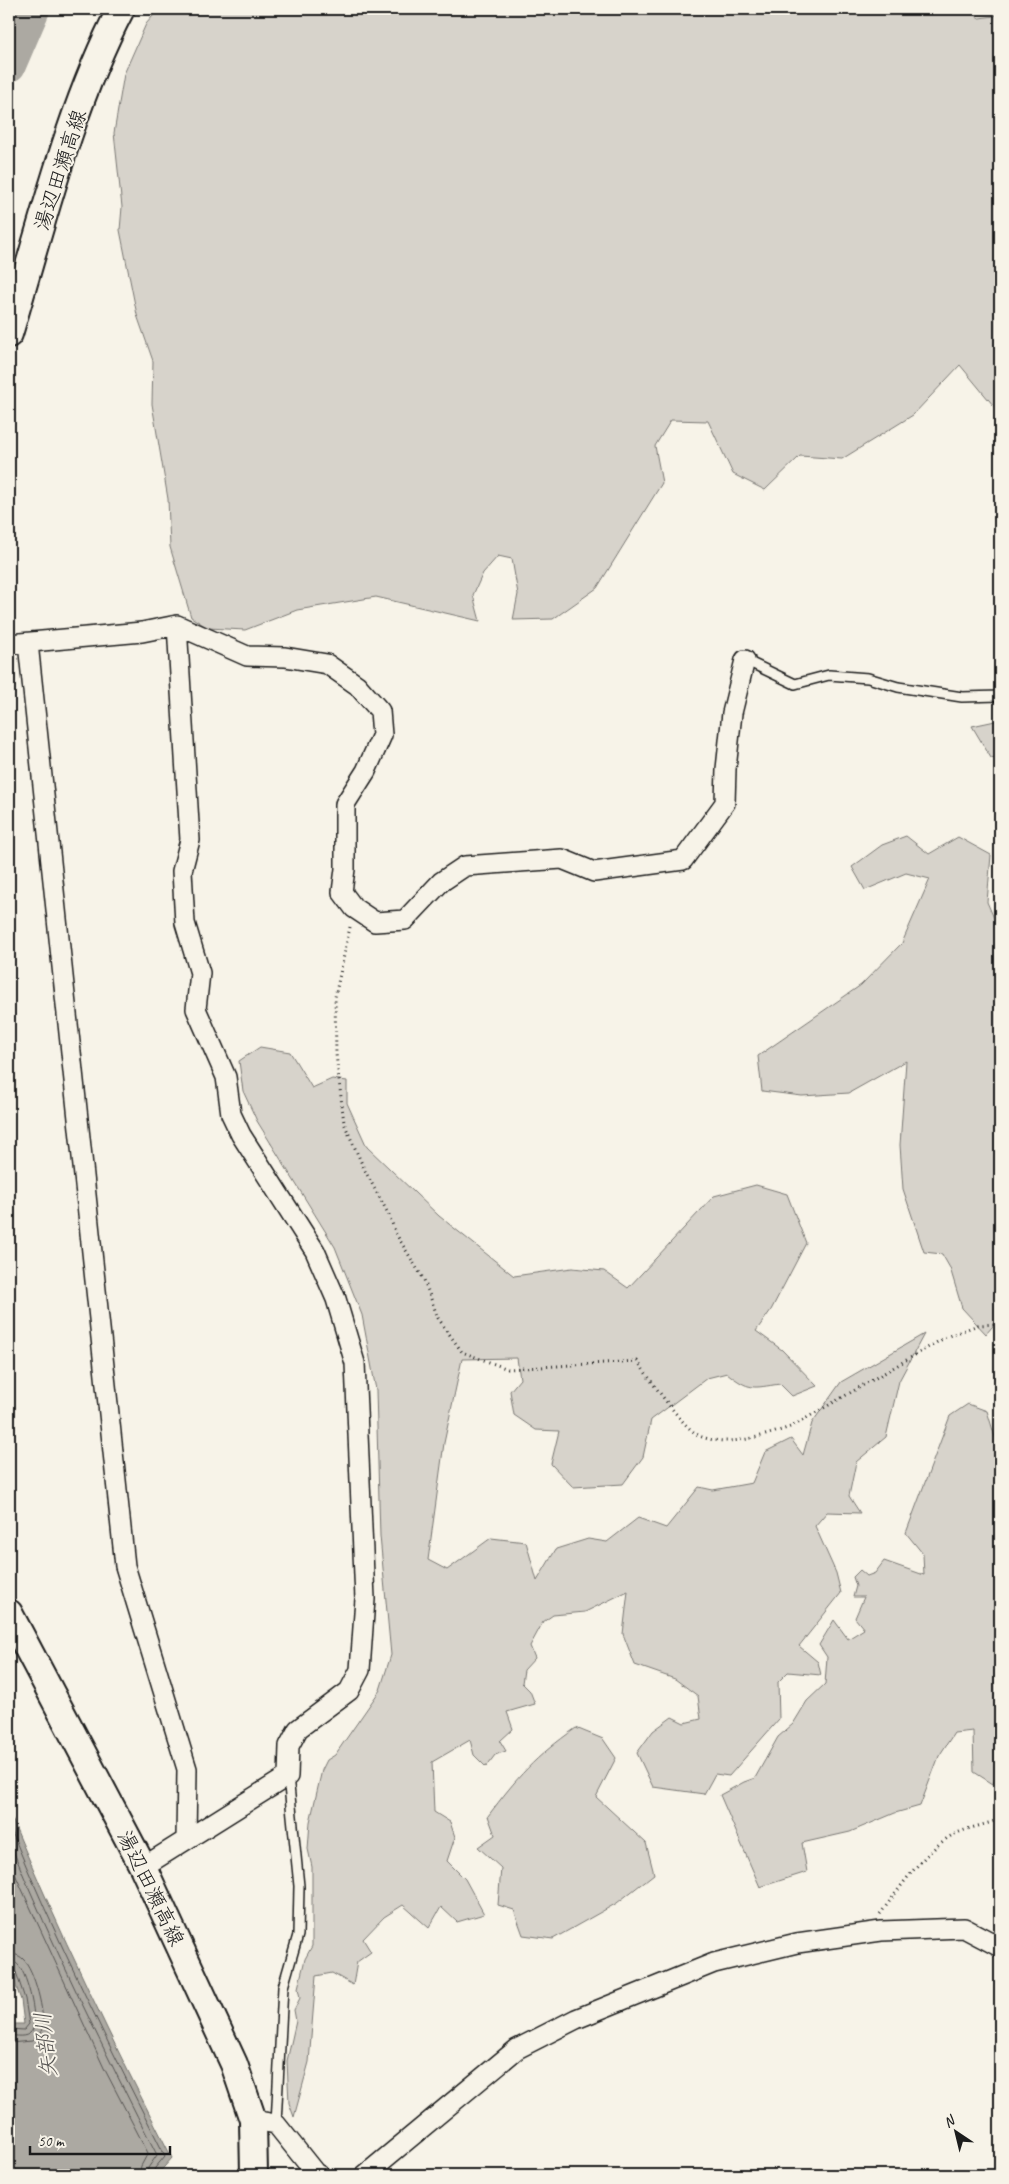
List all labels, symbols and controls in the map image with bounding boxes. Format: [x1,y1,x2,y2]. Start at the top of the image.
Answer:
street label: 湯辺田瀬高線 [28,106,92,234]
street label: 湯辺田瀬高線 [112,1826,190,1950]
water label: 矢部川 [29,2011,63,2079]
north arrow [932,2106,982,2156]
text: N [940,2111,959,2131]
scale bar [30,2124,170,2156]
text: 50 m [38,2132,65,2151]

